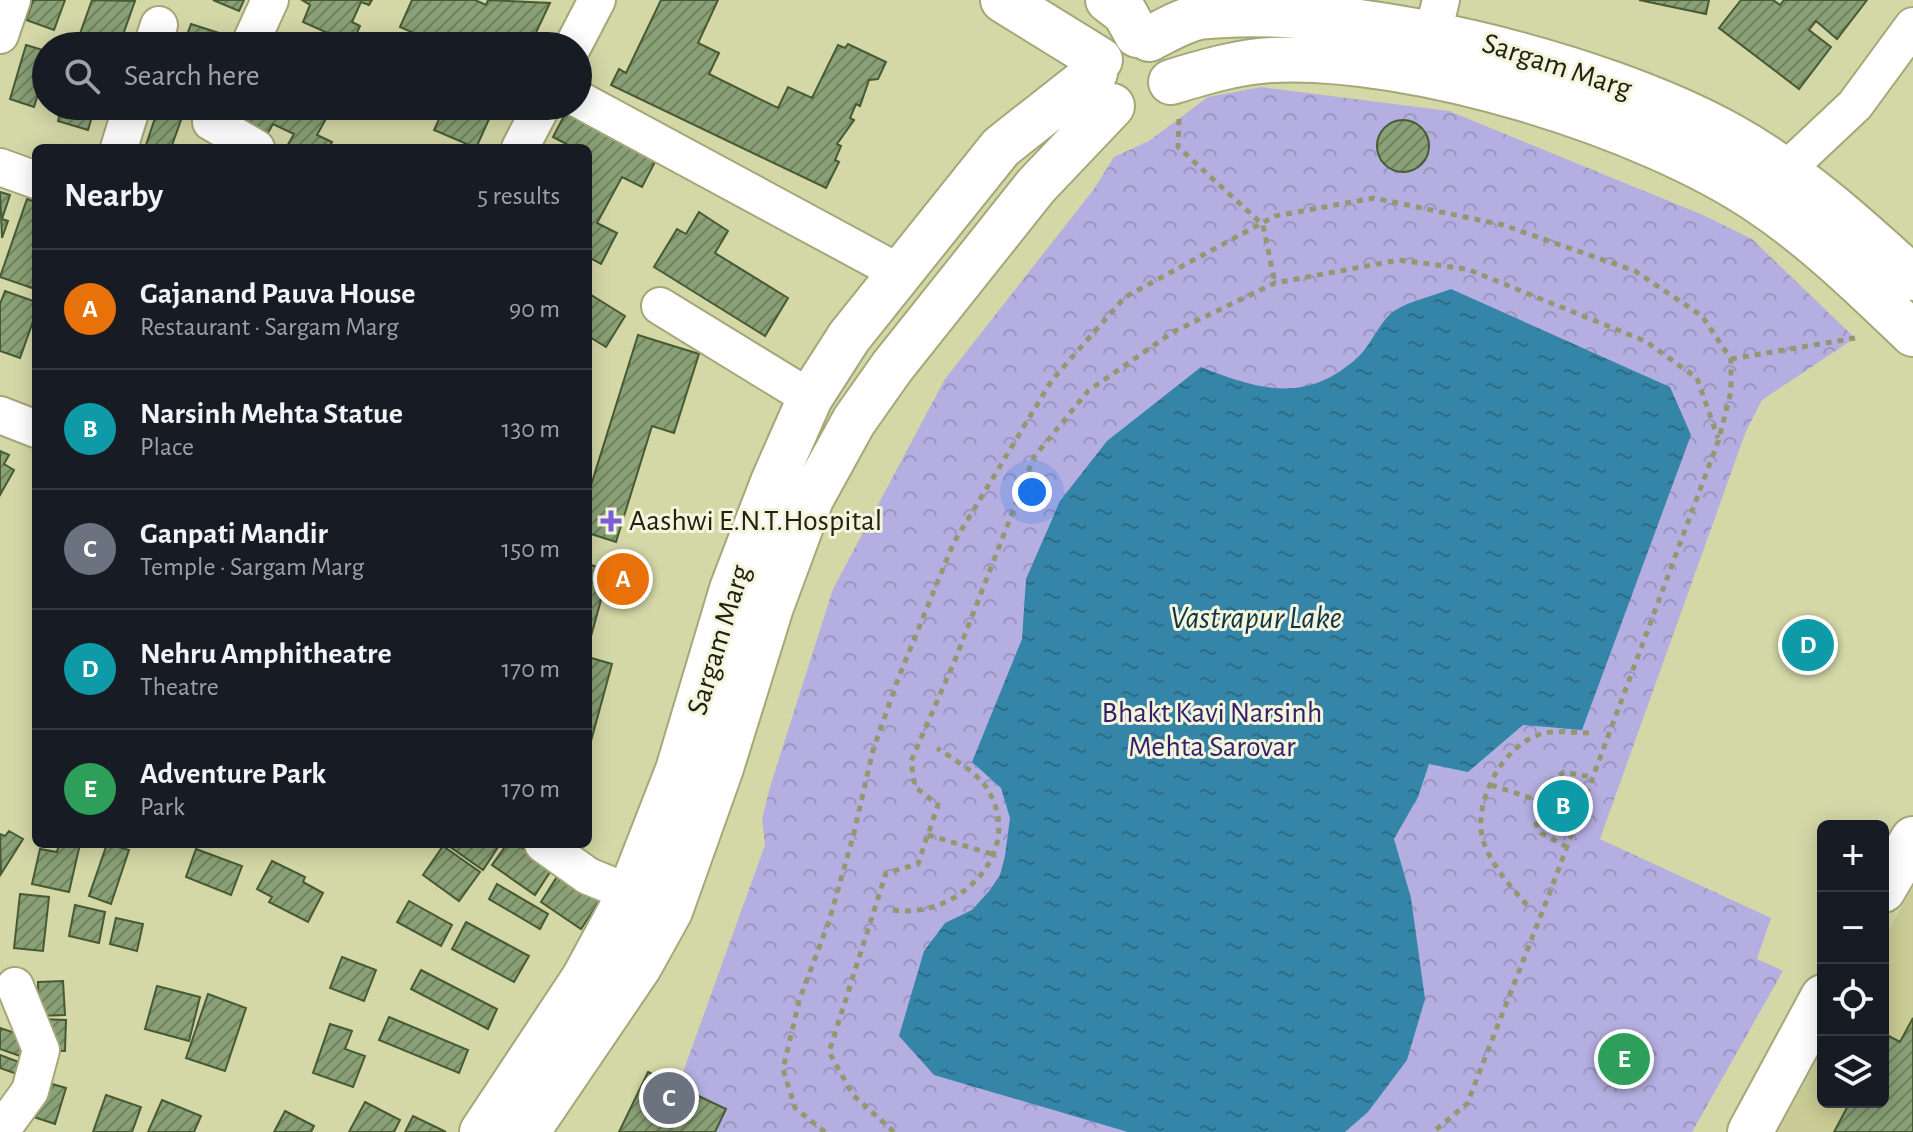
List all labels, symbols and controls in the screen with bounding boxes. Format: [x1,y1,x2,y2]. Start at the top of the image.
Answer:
street label: Sargam Marg [1479,28,1636,104]
search box [32,32,592,120]
icon: search [60,54,104,98]
text: Search here [124,61,260,91]
text: Nearby [64,179,163,213]
text: 5 results [477,183,560,209]
text: Gajanand Pauva House [140,279,415,309]
text: A [82,296,98,322]
text: 90 m [509,296,560,322]
text: Restaurant · Sargam Marg [140,314,399,340]
text: Narsinh Mehta Statue [140,399,403,429]
text: B [82,416,98,442]
text: 130 m [502,416,560,442]
text: Place [140,434,194,460]
your location [1012,472,1052,512]
place label: Aashwi E.N.T.Hospital [629,506,882,536]
marker: Aashwi E.N.T.Hospital [600,510,622,532]
text: Ganpati Mandir [140,519,328,549]
text: C [83,536,97,562]
text: 150 m [501,536,560,562]
pin: A [597,549,649,609]
text: Temple · Sargam Marg [140,554,364,580]
street label: Sargam Marg [682,561,756,718]
water label: Vastrapur Lake [1170,602,1342,635]
pin: D [1782,615,1834,675]
text: Nehru Amphitheatre [140,639,392,669]
text: D [81,656,99,682]
text: 170 m [501,656,560,682]
text: Theatre [140,674,219,700]
park label: Bhakt Kavi Narsinh Mehta Sarovar [1102,698,1322,762]
text: Adventure Park [140,759,326,789]
text: E [83,776,97,802]
text: 170 m [501,776,560,802]
pin: B [1537,776,1589,836]
text: Park [140,794,185,820]
map controls [1817,820,1889,1108]
button: + [1817,820,1889,892]
button: − [1817,892,1889,964]
button: locate [1817,964,1889,1036]
pin: E [1598,1029,1650,1089]
button: layers [1817,1036,1889,1108]
pin: C [643,1068,695,1128]

